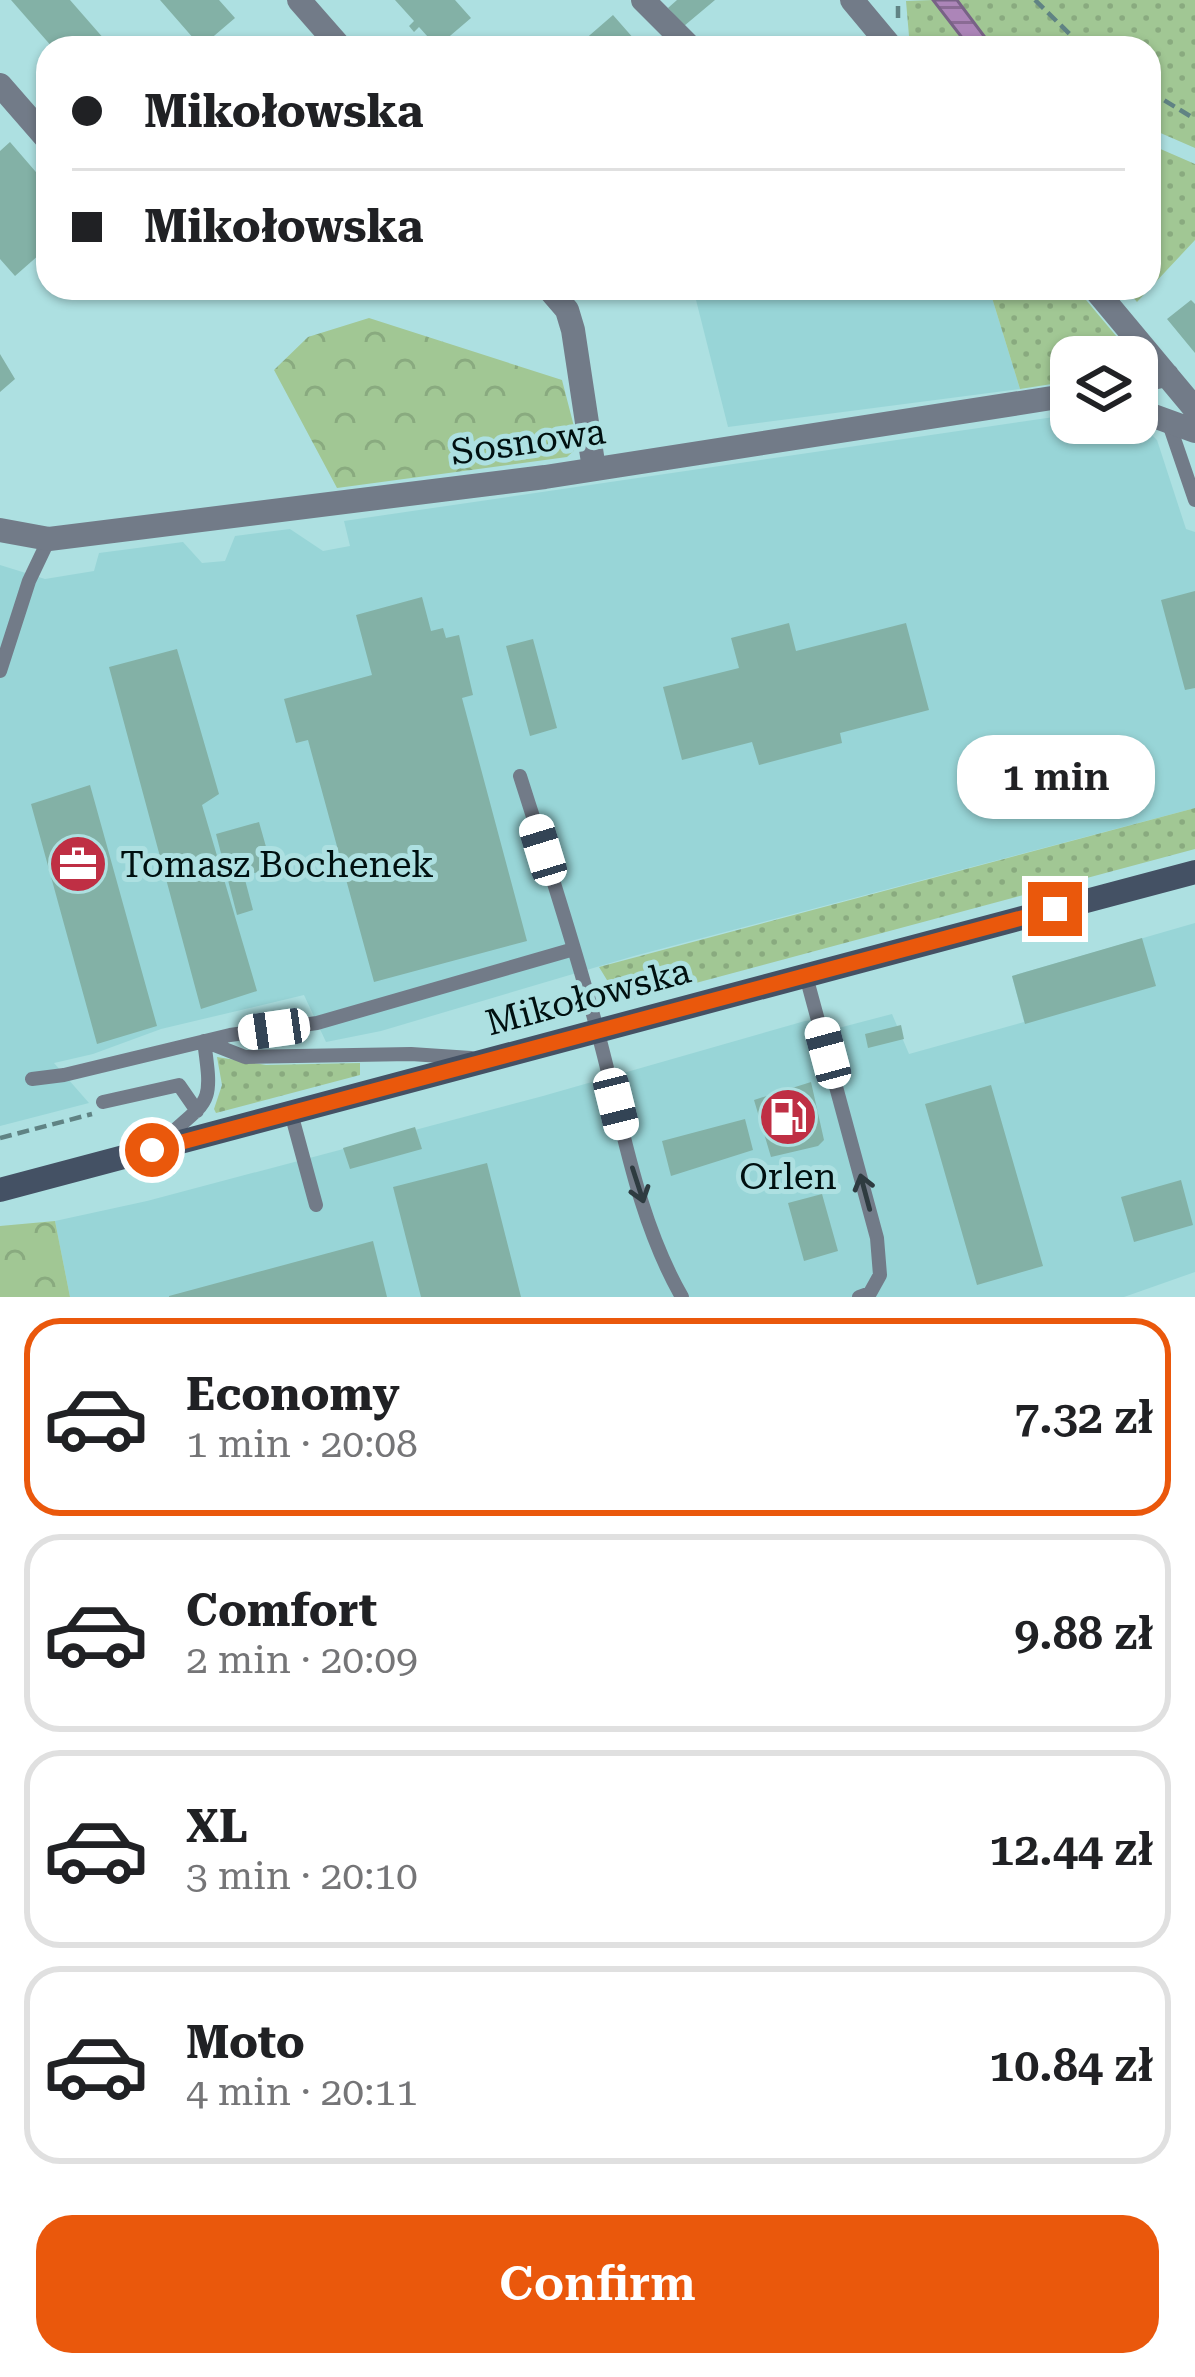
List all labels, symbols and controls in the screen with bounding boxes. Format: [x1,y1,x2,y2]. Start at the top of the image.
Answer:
text: Mikołowska [144,85,423,138]
text: Mikołowska [144,200,423,253]
map controls [1050,336,1158,444]
button: layers [1050,336,1158,444]
street label: Sosnowa [448,410,609,474]
callout: 1 min [956,735,1154,819]
text: 1 min [1002,754,1110,800]
car [515,810,571,890]
office icon: Tomasz Bochenek [47,833,109,895]
place label: Tomasz Bochenek [120,844,434,886]
route end [1028,882,1082,936]
street label: Mikołowska [481,949,696,1044]
car [236,1006,312,1052]
car [801,1014,855,1092]
car [590,1065,642,1143]
fuel station icon: Orlen [757,1086,819,1148]
route start [125,1123,179,1177]
place label: Orlen [739,1156,837,1198]
one-way arrow [628,1165,650,1203]
one-way arrow [853,1174,875,1212]
icon: car [42,1363,150,1471]
text: Economy [186,1368,400,1421]
text: 7.32 zł [1014,1391,1153,1444]
text: 1 min · 20:08 [186,1421,418,1467]
icon: car [42,1579,150,1687]
text: Comfort [186,1584,377,1637]
text: 9.88 zł [1014,1607,1153,1660]
text: 2 min · 20:09 [186,1637,418,1683]
icon: car [42,1795,150,1903]
text: XL [186,1800,248,1853]
text: 12.44 zł [989,1823,1153,1876]
text: 3 min · 20:10 [186,1853,418,1899]
icon: car [42,2011,150,2119]
text: Moto [186,2016,305,2069]
text: 10.84 zł [989,2039,1153,2092]
text: 4 min · 20:11 [186,2069,418,2115]
button: Confirm [36,2215,1159,2353]

